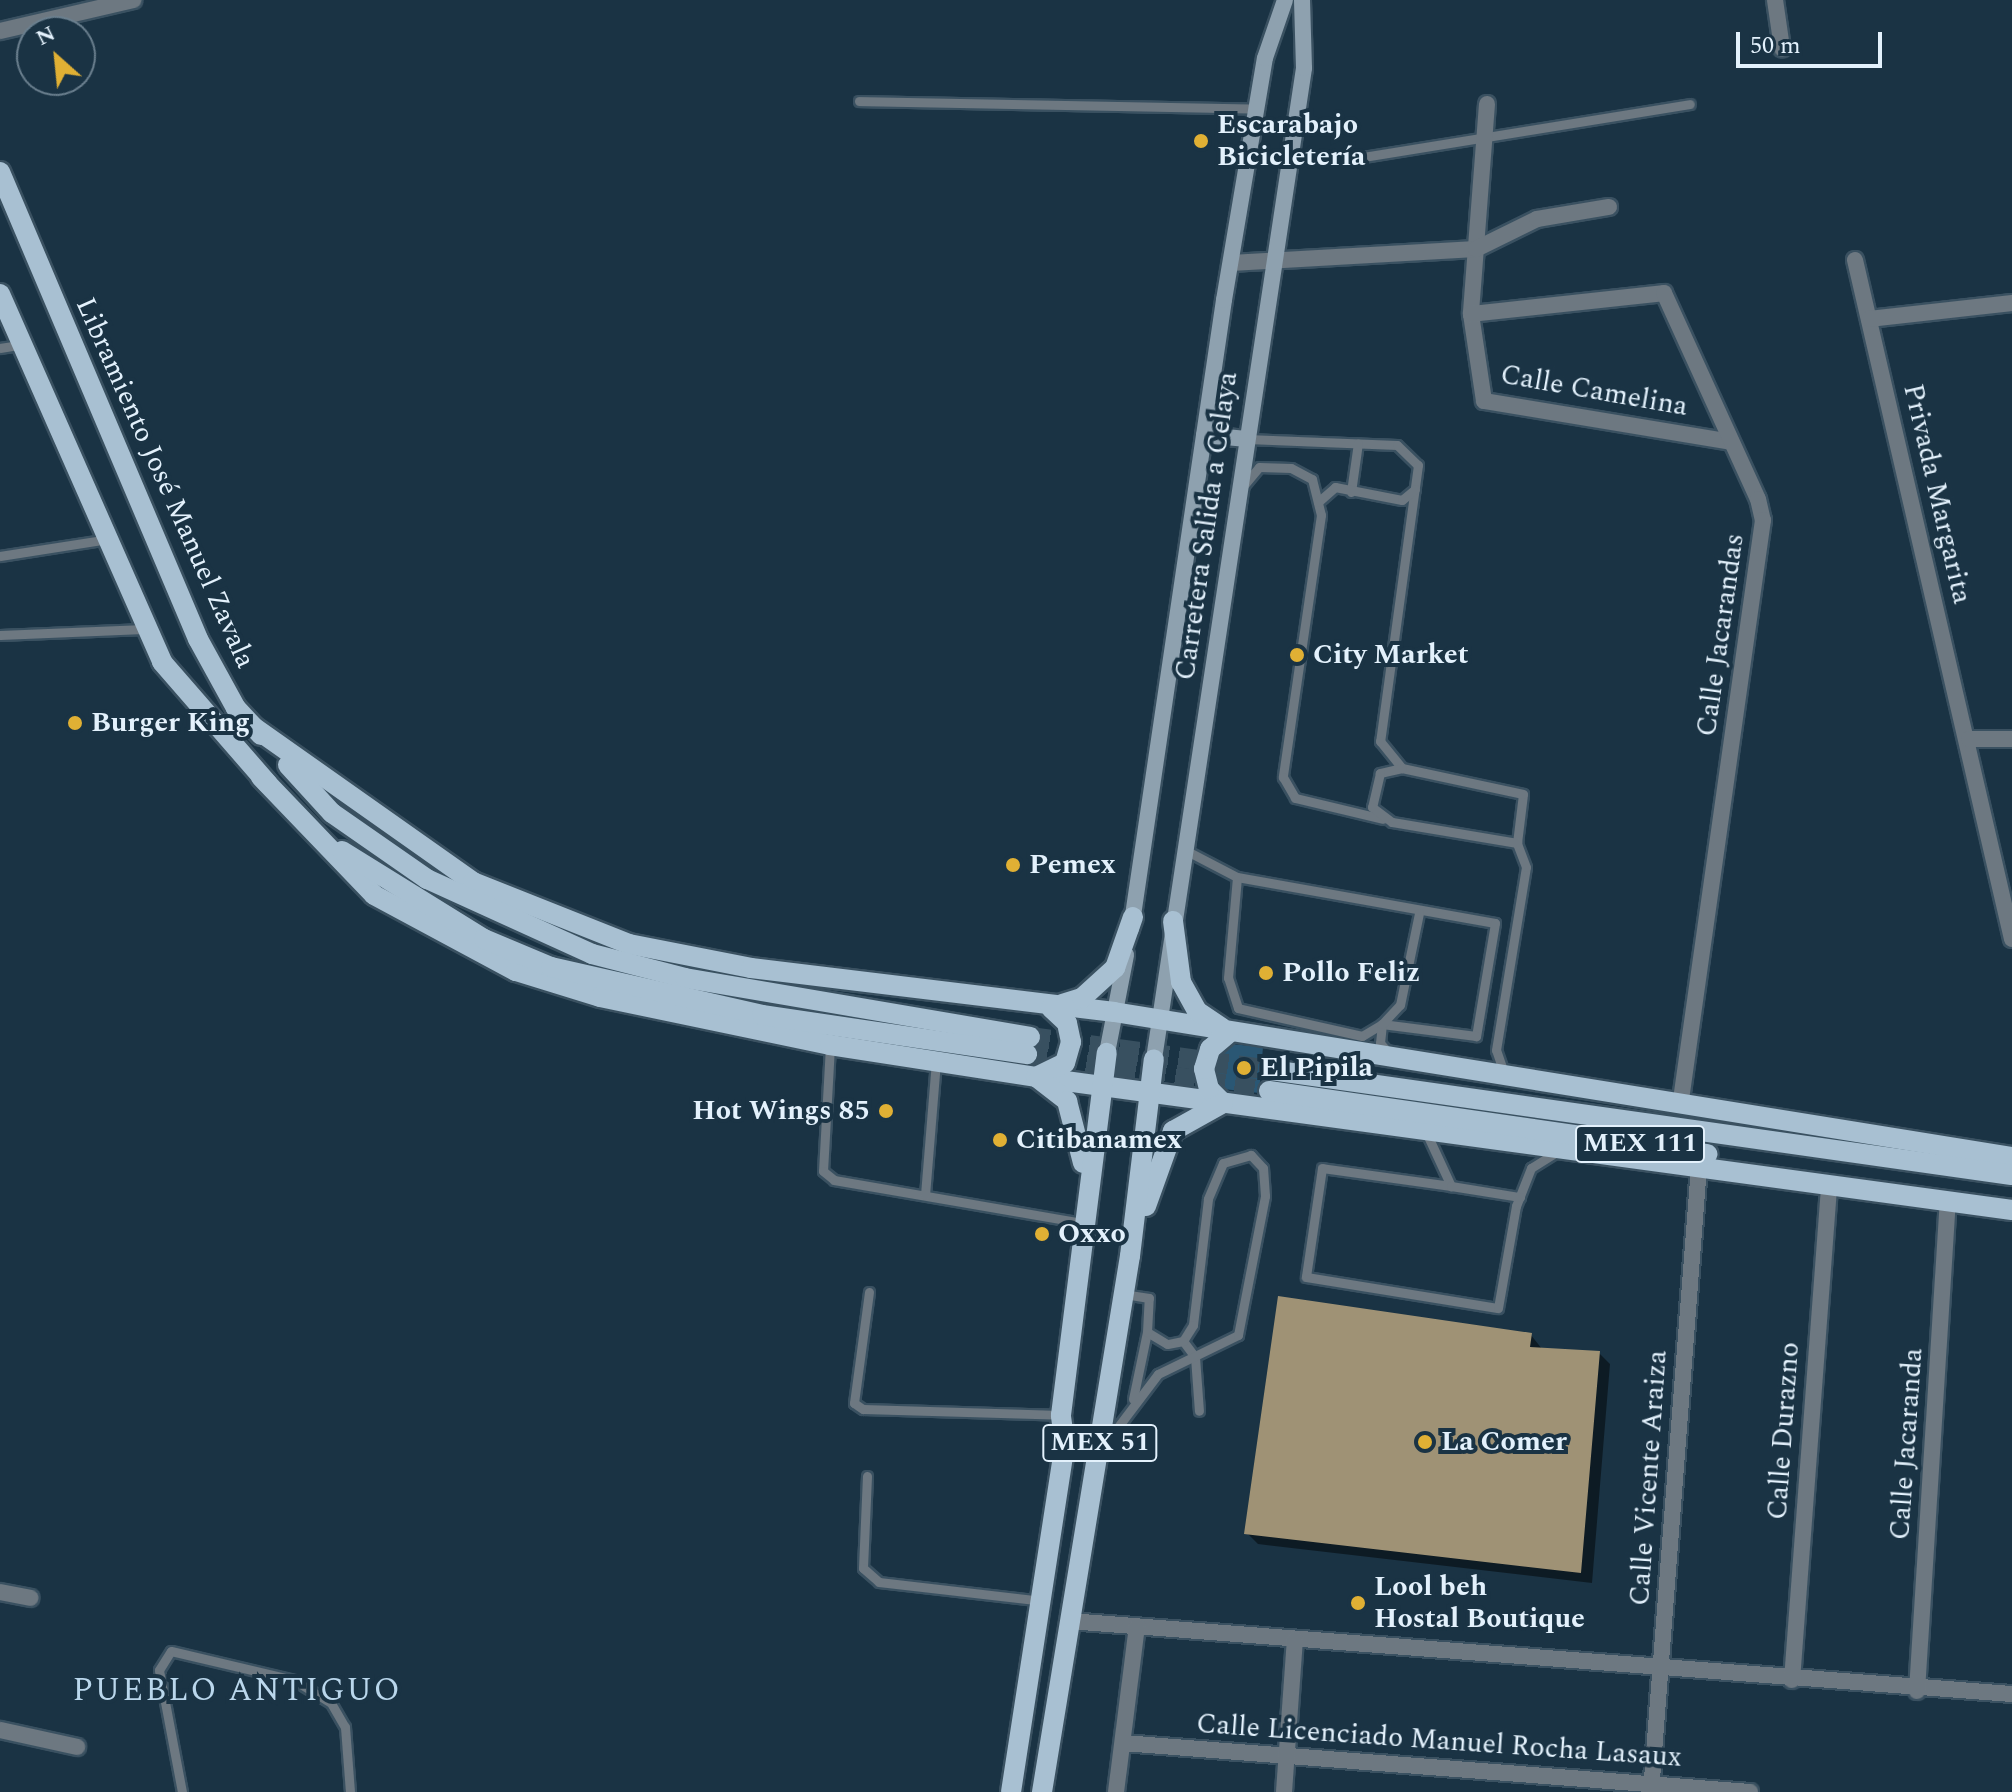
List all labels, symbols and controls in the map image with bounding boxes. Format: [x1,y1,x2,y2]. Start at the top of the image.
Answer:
north arrow [16,16,96,96]
scale bar [1740,16,1886,66]
text: N [30,17,61,55]
text: 50 m [1750,28,1801,64]
place label: Escarabajo Bicicletería [1217,108,1366,174]
marker: Escarabajo Bicicletería [1192,132,1210,150]
street label: Libramiento José Manuel Zavala [68,293,262,673]
street label: Calle Camelina [1498,358,1690,424]
street label: Carretera Salida a Celaya [1169,370,1245,682]
street label: Privada Margarita [1895,381,1979,607]
street label: Calle Jacarandas [1690,531,1752,739]
place label: City Market [1313,638,1469,672]
marker: City Market [1288,646,1306,664]
place label: Burger King [91,706,250,740]
marker: Burger King [66,714,84,732]
place label: Pemex [1029,848,1116,882]
marker: Pemex [1004,856,1022,874]
place label: Pollo Feliz [1282,956,1420,990]
marker: Pollo Feliz [1257,964,1275,982]
place label: El Pipila [1260,1051,1373,1085]
marker: El Pipila [1235,1059,1253,1077]
place label: Hot Wings 85 [692,1094,870,1128]
marker: Hot Wings 85 [877,1102,895,1120]
road number: MEX 111 [1574,1122,1706,1166]
place label: Citibanamex [1016,1123,1182,1157]
marker: Citibanamex [991,1131,1009,1149]
place label: Oxxo [1058,1217,1126,1251]
marker: Oxxo [1033,1225,1051,1243]
street label: Calle Durazno [1761,1341,1807,1521]
street label: Calle Jacaranda [1884,1347,1930,1541]
street label: Calle Vicente Araiza [1623,1349,1675,1607]
road number: MEX 51 [1042,1421,1158,1465]
place label: La Comer [1441,1425,1567,1459]
marker: La Comer [1416,1433,1434,1451]
place label: Lool beh Hostal Boutique [1374,1570,1585,1636]
marker: Lool beh Hostal Boutique [1349,1594,1367,1612]
district label: PUEBLO ANTIGUO [72,1672,402,1710]
street label: Calle Licenciado Manuel Rocha Lasaux [1195,1707,1683,1775]

